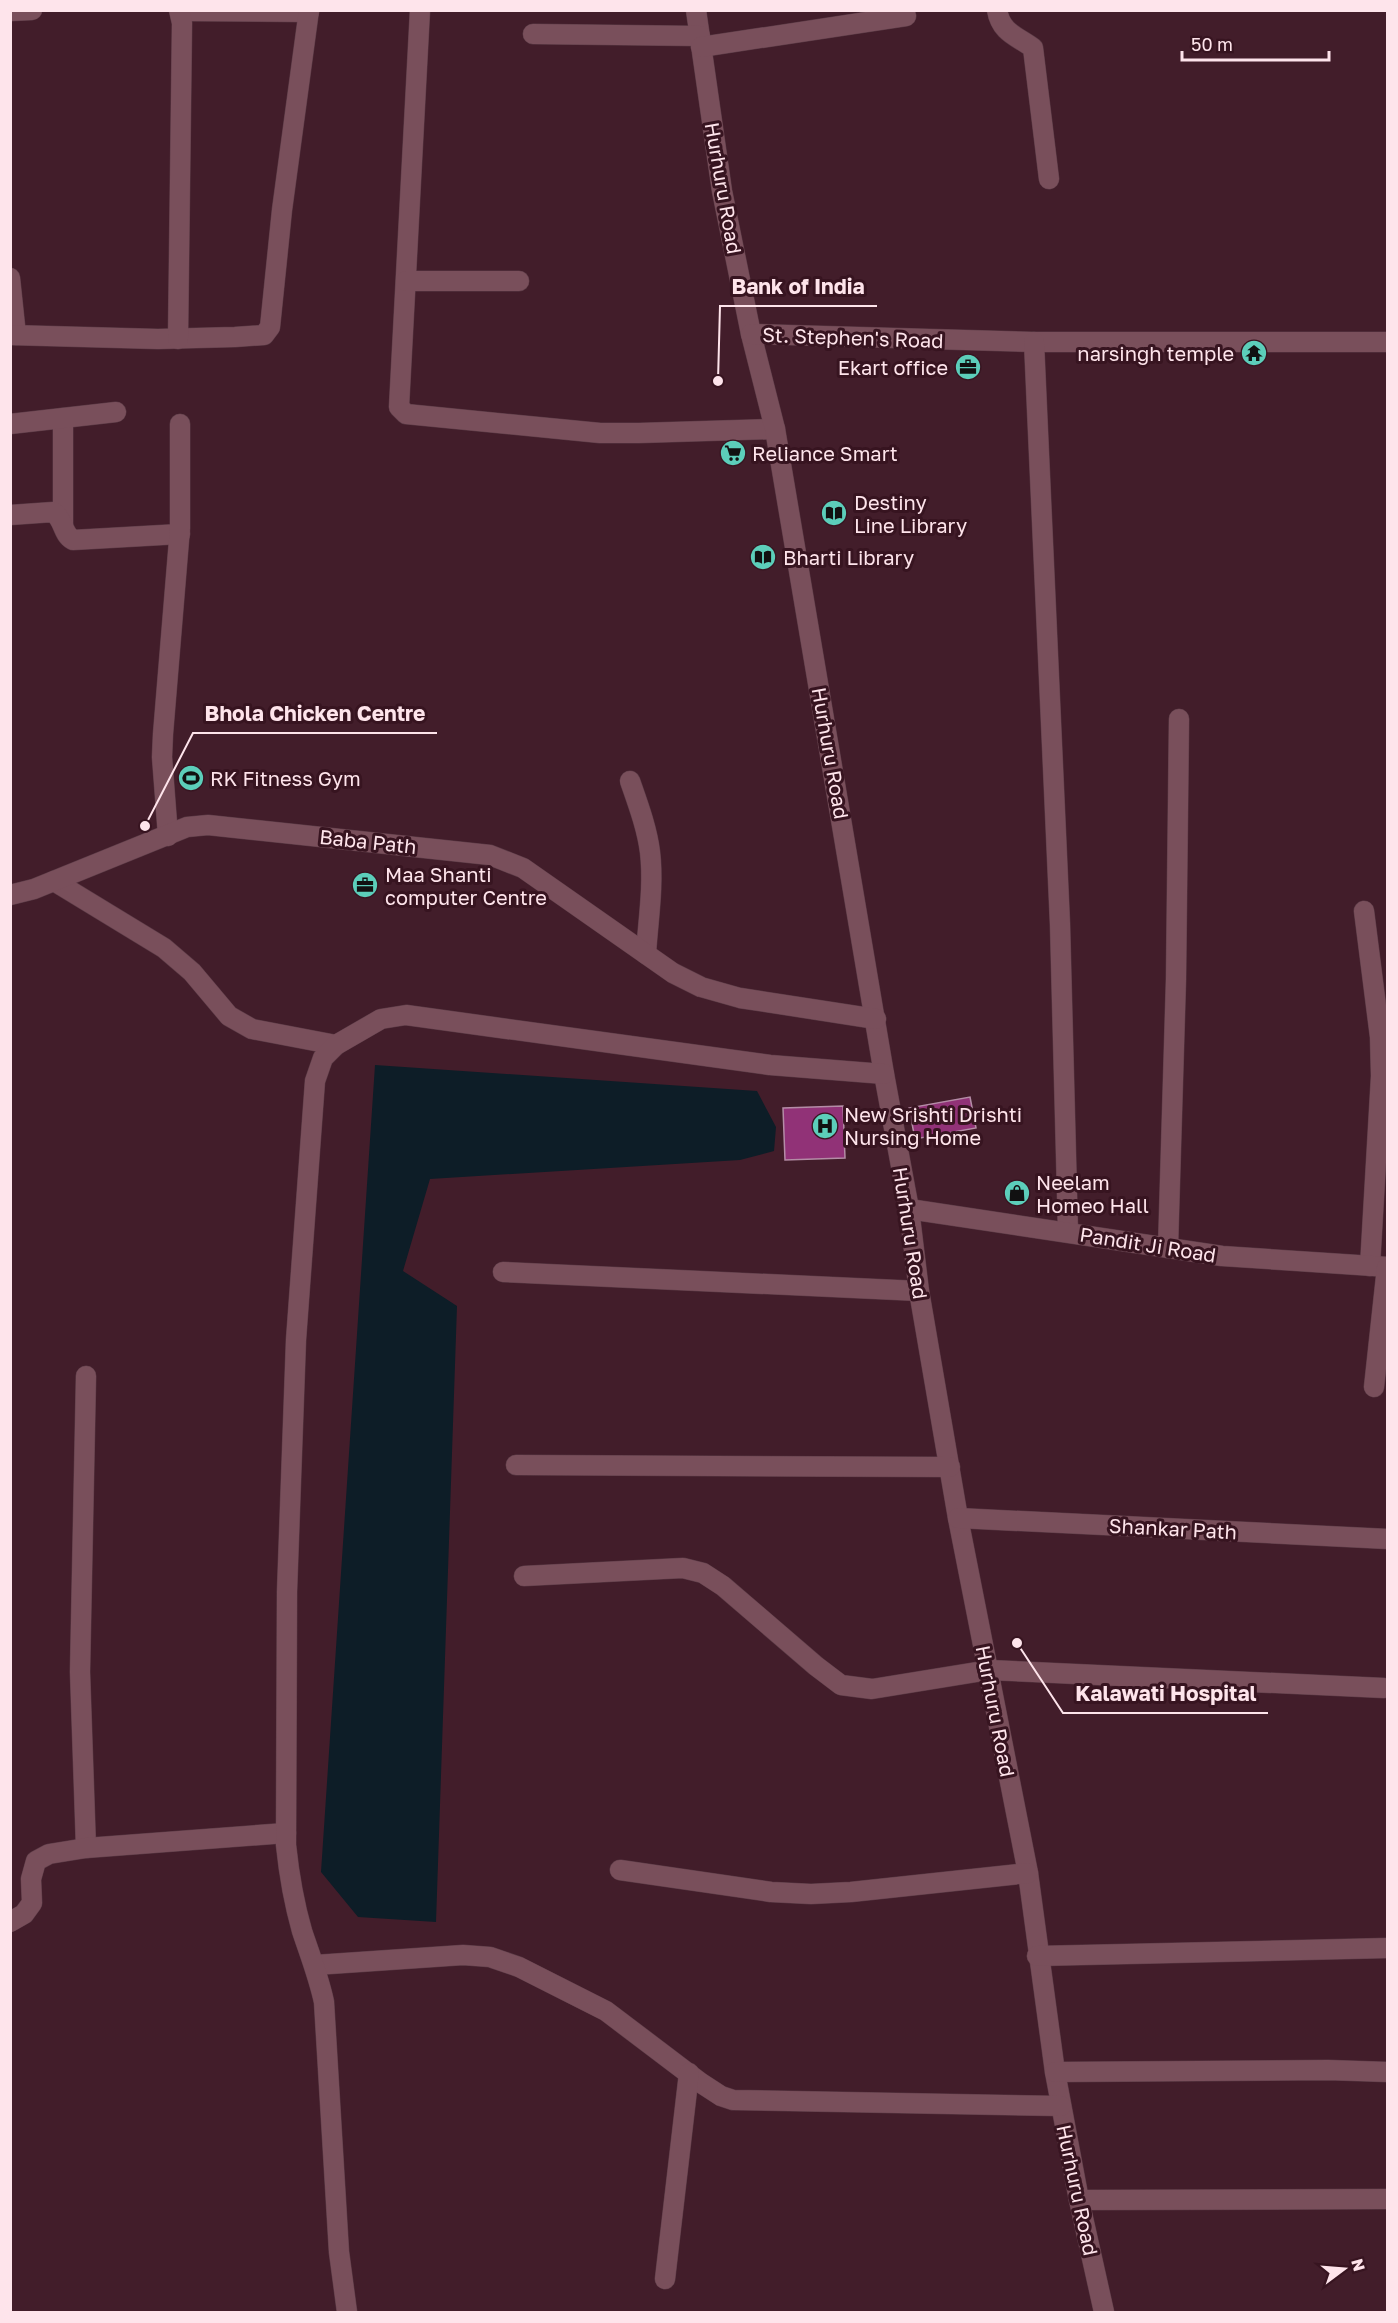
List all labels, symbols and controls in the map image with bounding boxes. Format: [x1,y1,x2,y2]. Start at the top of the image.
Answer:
scale bar [1182,24,1329,62]
text: 50 m [1191,33,1233,55]
street label: Hurhuru Road [701,120,747,256]
callout: Bank of India [720,267,877,306]
text: Bank of India [731,273,865,299]
street label: St. Stephen's Road [762,322,944,352]
temple icon: narsingh temple [1239,338,1269,368]
place label: narsingh temple [1077,341,1234,365]
office icon: Ekart office [953,352,983,382]
place label: Ekart office [838,355,948,379]
supermarket icon: Reliance Smart [718,438,748,468]
place label: Reliance Smart [752,441,898,465]
place label: Destiny Line Library [854,490,967,537]
library icon: Destiny Line Library [819,498,849,528]
library icon: Bharti Library [748,542,778,572]
place label: Bharti Library [783,545,914,569]
street label: Hurhuru Road [808,685,854,821]
callout: Bhola Chicken Centre [193,694,437,733]
text: Bhola Chicken Centre [205,700,425,726]
sports icon: RK Fitness Gym [176,763,206,793]
place label: RK Fitness Gym [210,766,361,790]
street label: Baba Path [318,824,418,858]
place label: Maa Shanti computer Centre [385,862,547,909]
office icon: Maa Shanti computer Centre [350,870,380,900]
place label: New Srishti Drishti Nursing Home [844,1102,1022,1149]
hospital icon: New Srishti Drishti Nursing Home [810,1111,840,1141]
street label: Hurhuru Road [889,1165,933,1301]
place label: Neelam Homeo Hall [1036,1170,1149,1217]
shop icon: Neelam Homeo Hall [1002,1178,1032,1208]
street label: Pandit Ji Road [1078,1221,1218,1267]
street label: Shankar Path [1108,1513,1238,1543]
street label: Hurhuru Road [971,1643,1021,1779]
callout: Kalawati Hospital [1063,1674,1268,1713]
text: Kalawati Hospital [1075,1680,1257,1706]
street label: Hurhuru Road [1052,2122,1104,2258]
north arrow [1314,2239,1374,2299]
text: N [1347,2256,1370,2273]

